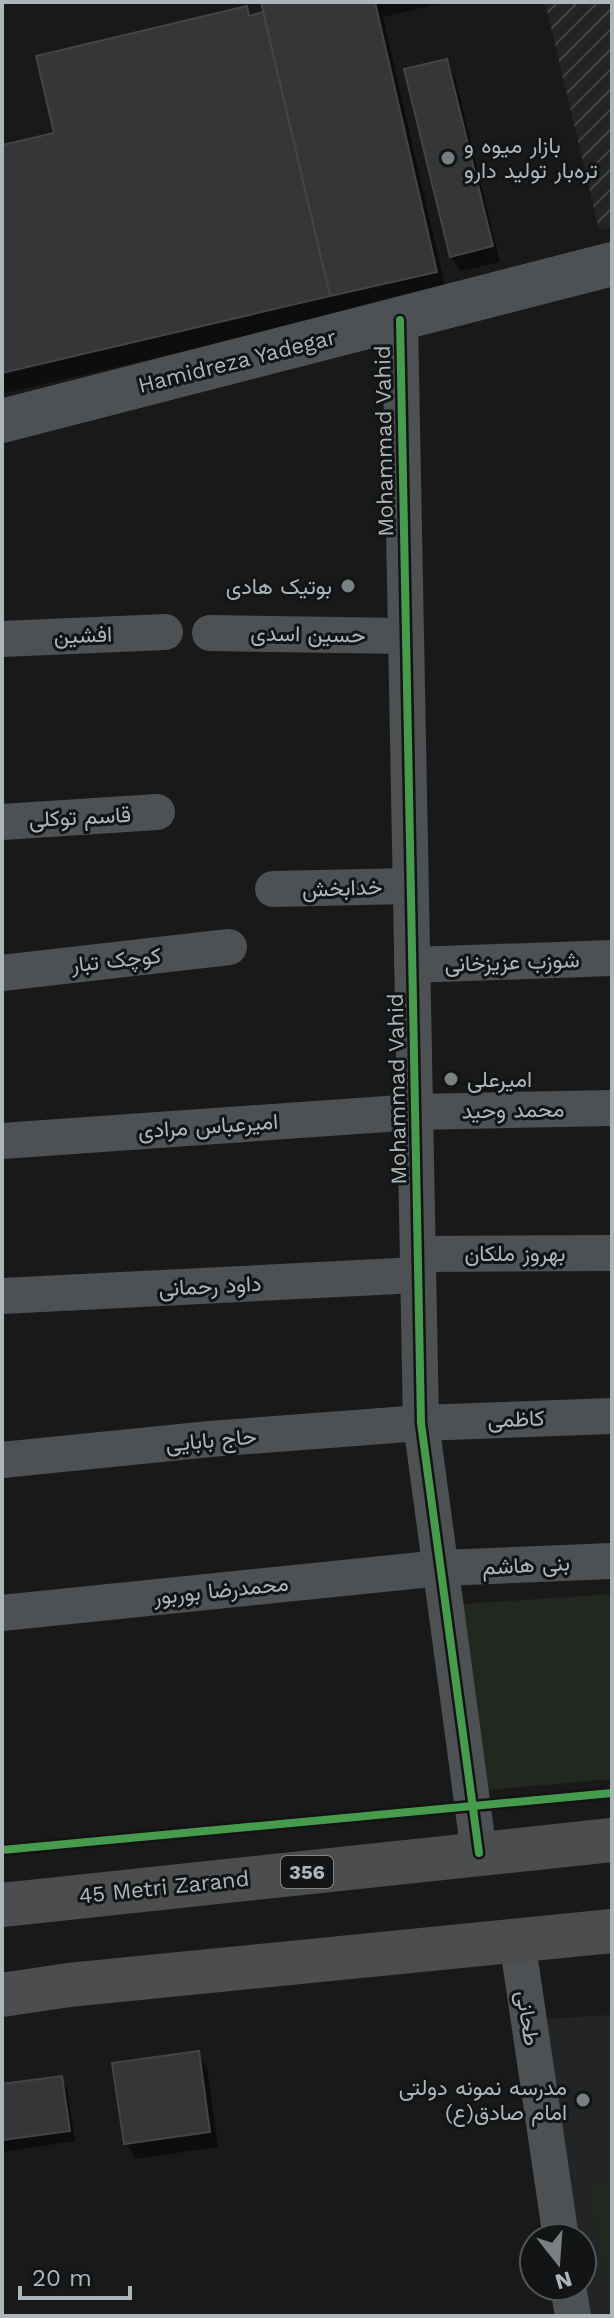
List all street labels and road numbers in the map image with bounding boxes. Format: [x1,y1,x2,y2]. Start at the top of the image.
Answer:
street label: Hamidreza Yadegar [135,324,339,398]
street label: Mohammad Vahid [370,345,398,537]
street label: حسین اسدی [250,620,366,649]
street label: افشین [53,621,113,650]
street label: قاسم توکلی [28,802,132,834]
street label: خدابخش [301,874,383,903]
street label: کوچک تبار [69,943,163,979]
street label: شوزب عزیزخانی [444,947,580,978]
street label: Mohammad Vahid [383,993,411,1185]
street label: محمد وحید [461,1097,565,1124]
street label: امیرعباس مرادی [137,1109,279,1144]
street label: بهروز ملکان [464,1241,566,1267]
street label: داود رحمانی [158,1271,262,1302]
street label: کاظمی [487,1406,545,1433]
street label: حاج بابایی [164,1424,258,1458]
street label: بنی هاشم [481,1550,571,1582]
street label: محمدرضا بوربور [151,1570,290,1611]
road number: 356 [281,1856,333,1888]
street label: 45 Metri Zarand [78,1866,250,1908]
street label: طحانی [510,1989,545,2048]

